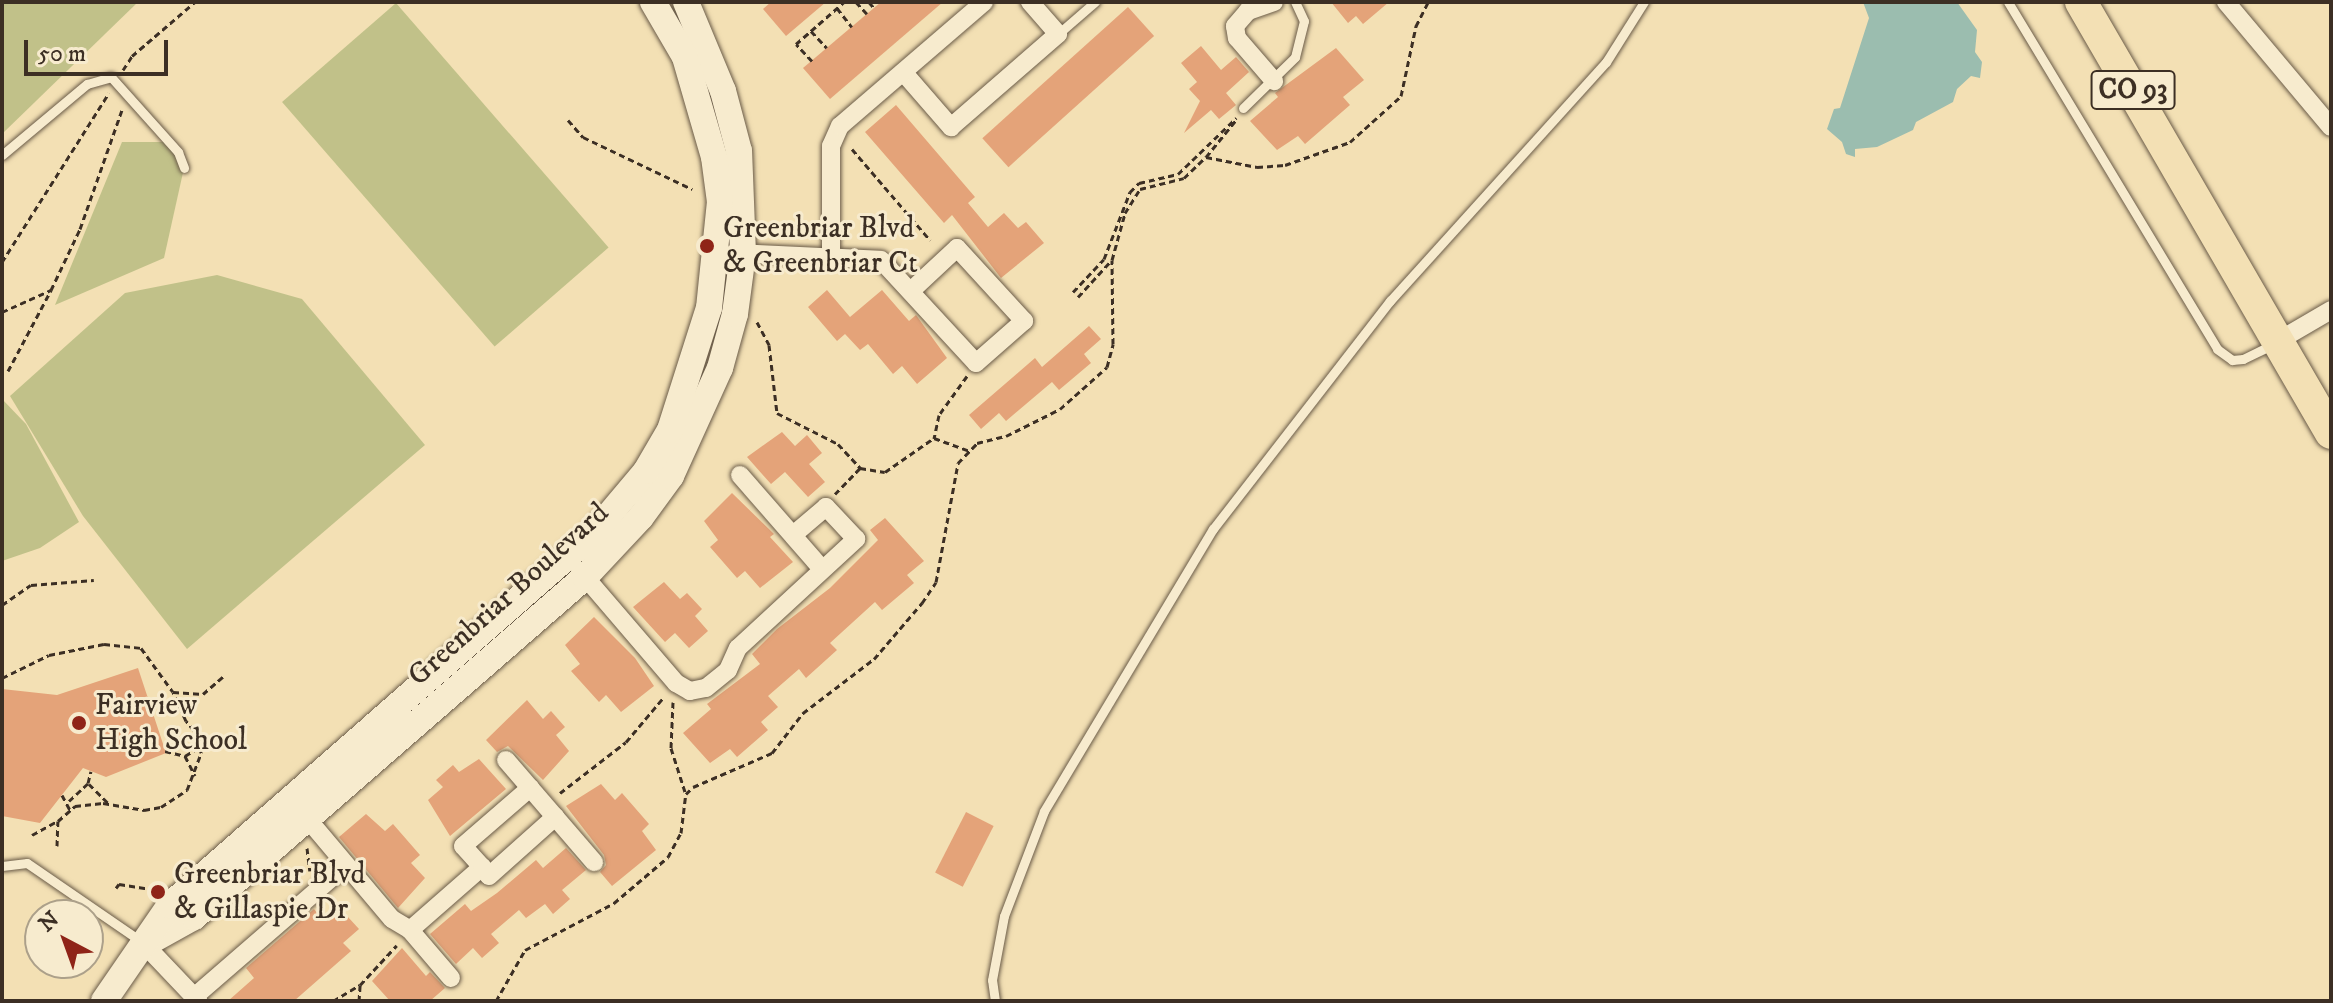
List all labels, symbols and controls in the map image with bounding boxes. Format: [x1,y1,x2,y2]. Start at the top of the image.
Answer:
scale bar [28,24,172,74]
text: 50 m [38,39,86,69]
road number: CO 93 [2089,66,2177,114]
place label: Greenbriar Blvd & Greenbriar Ct [723,211,918,282]
marker: Greenbriar Blvd & Greenbriar Ct [698,237,716,255]
street label: Greenbriar Boulevard [401,496,617,694]
place label: Fairview High School [95,688,247,758]
marker: Fairview High School [70,714,88,732]
place label: Greenbriar Blvd & Gillaspie Dr [174,857,365,928]
marker: Greenbriar Blvd & Gillaspie Dr [149,883,167,901]
north arrow [24,899,104,979]
text: N [34,906,65,938]

